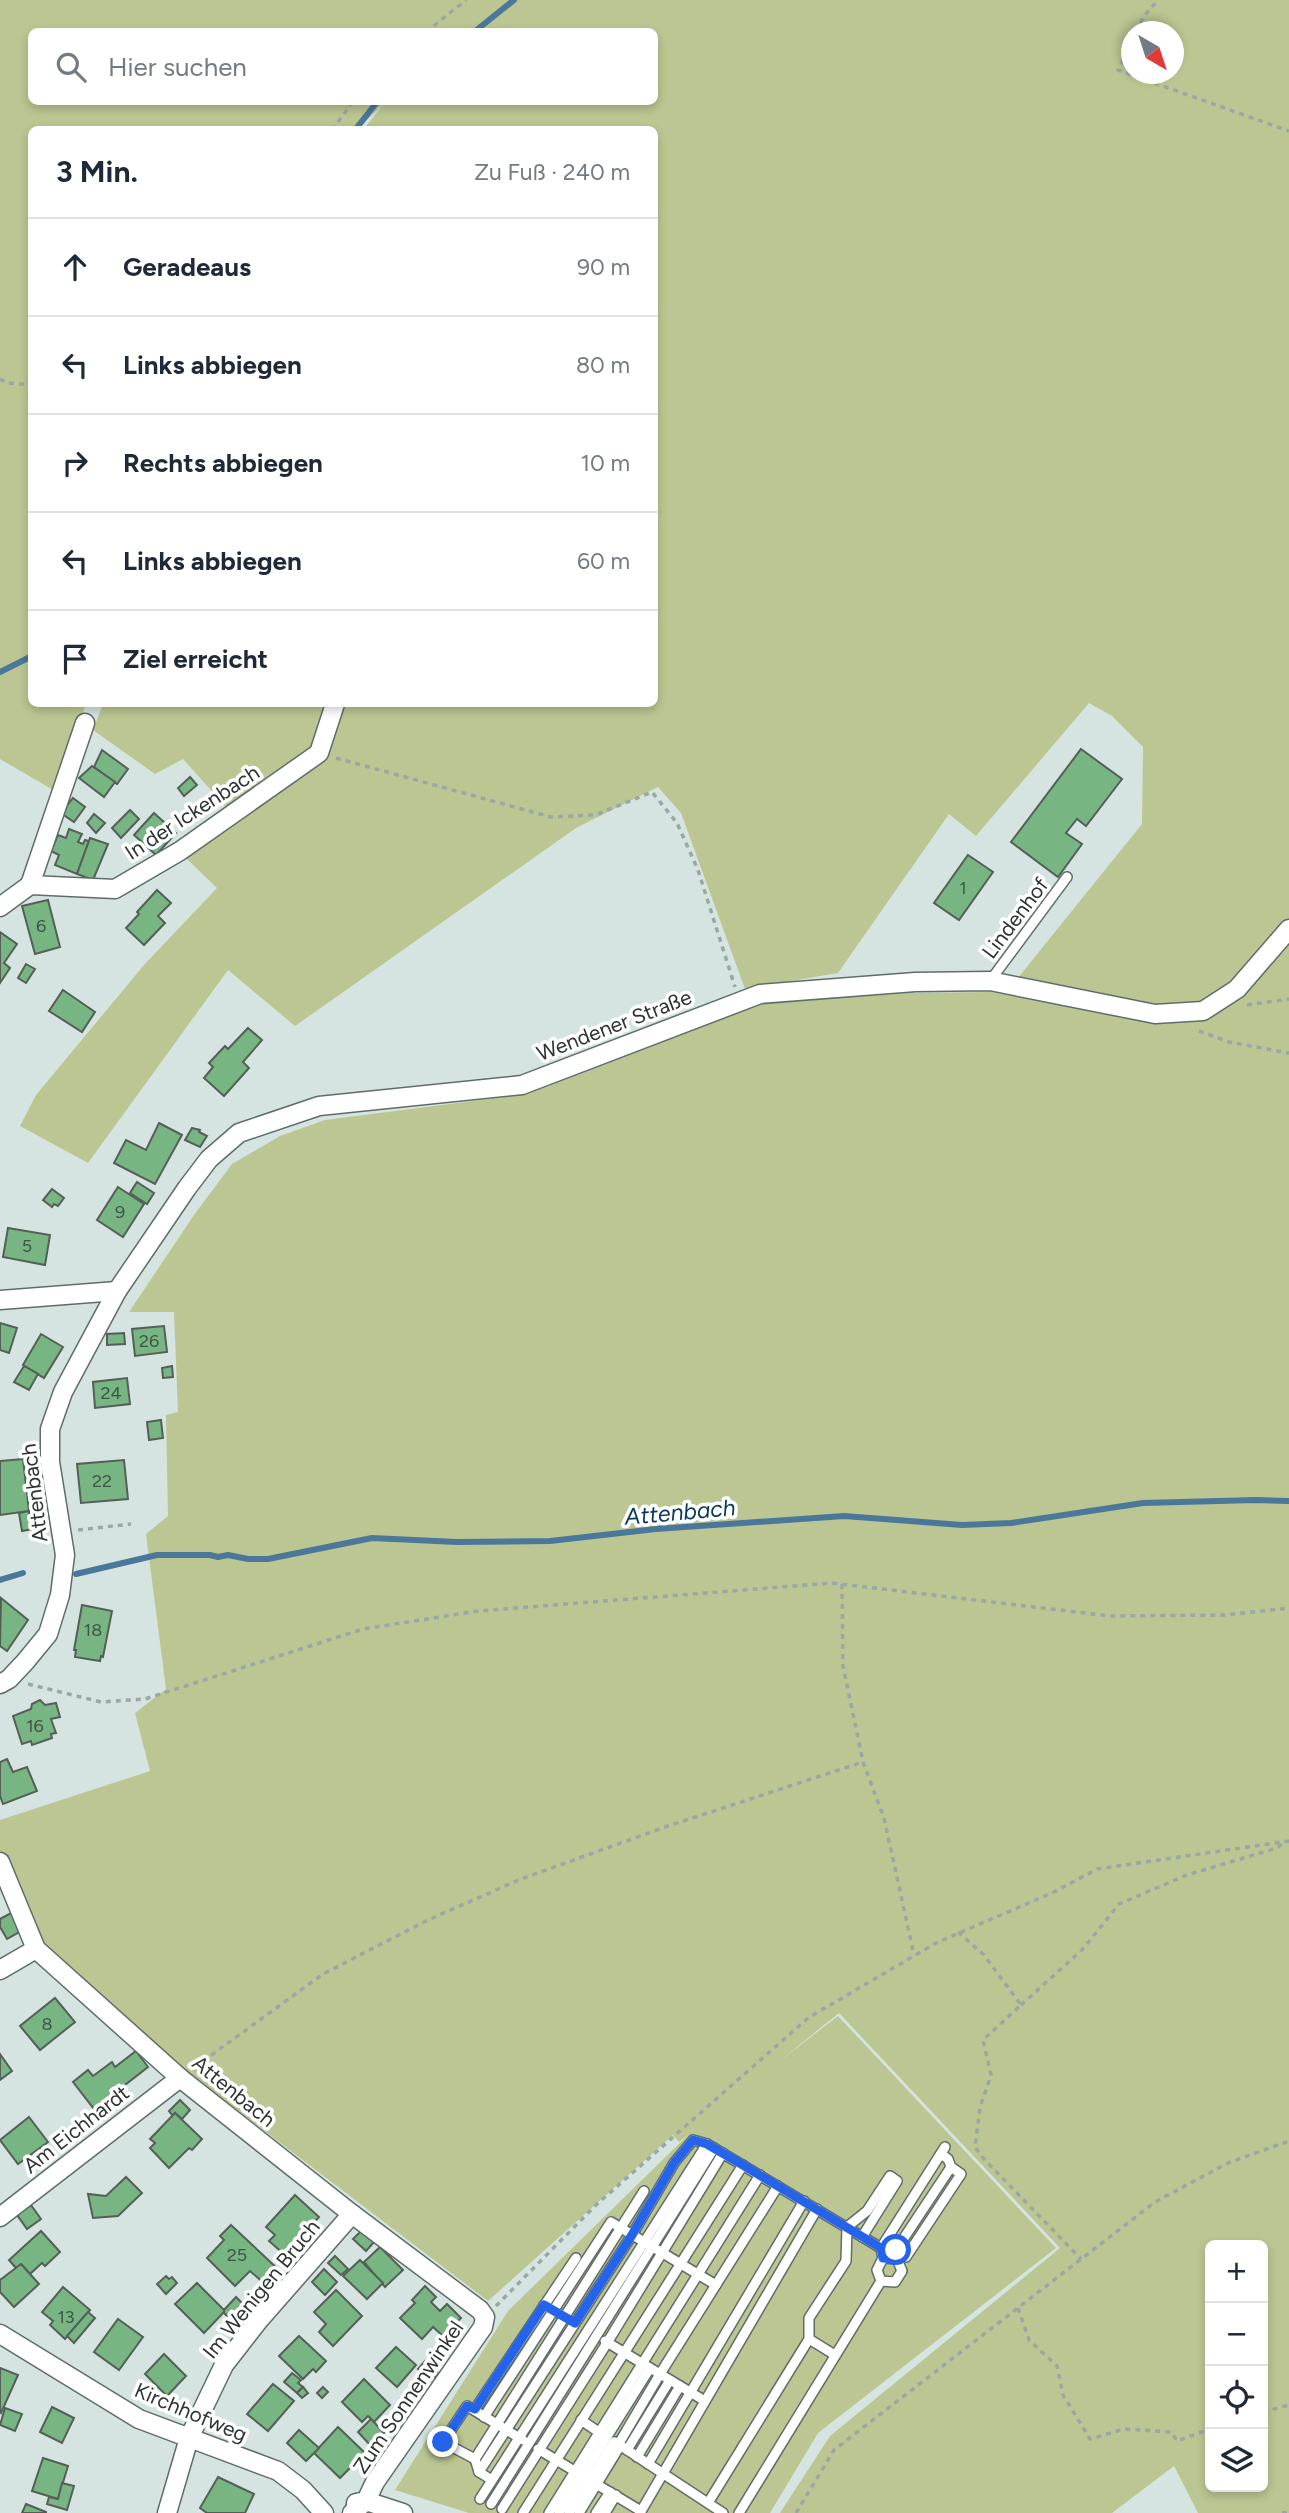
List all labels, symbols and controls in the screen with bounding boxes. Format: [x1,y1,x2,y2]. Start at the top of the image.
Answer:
north arrow [1121,21,1184,84]
search box [28,28,658,105]
icon: search [52,48,90,86]
text: Hier suchen [108,51,247,83]
text: 3 Min. [56,153,138,190]
text: Zu Fuß · 240 m [474,158,630,186]
icon: ahead [56,248,94,286]
text: Geradeaus [123,251,251,283]
text: 90 m [577,253,630,281]
icon: left [56,346,94,384]
text: Links abbiegen [123,349,302,381]
text: 80 m [576,351,630,379]
icon: right [56,444,94,482]
text: Rechts abbiegen [123,447,323,479]
text: 10 m [581,449,630,477]
icon: left [56,542,94,580]
text: Links abbiegen [123,545,302,577]
text: 60 m [577,547,630,575]
icon: arrive [56,640,94,678]
text: Ziel erreicht [123,643,268,675]
street label: In der Ickenbach [120,759,264,865]
street label: Lindenhof [977,872,1054,963]
house number: 1 [959,877,967,899]
house number: 6 [36,915,46,937]
street label: Wendener Straße [533,984,695,1066]
house number: 9 [115,1201,125,1223]
house number: 5 [22,1235,32,1257]
house number: 26 [139,1330,159,1352]
house number: 24 [100,1382,122,1404]
street label: Attenbach [16,1442,52,1544]
house number: 22 [92,1470,112,1492]
water label: Attenbach [622,1493,737,1531]
house number: 18 [84,1619,102,1641]
house number: 16 [26,1715,44,1737]
house number: 8 [41,2013,53,2035]
street label: Attenbach [188,2050,280,2132]
street label: Am Eichhardt [18,2080,134,2178]
street label: Im Wenigen Bruch [197,2214,325,2364]
route start [880,2234,911,2265]
map controls [1205,2240,1268,2492]
button: + [1205,2240,1268,2303]
house number: 25 [227,2244,247,2266]
button: − [1205,2303,1268,2366]
house number: 13 [57,2306,75,2328]
street label: Zum Sonnenwinkel [348,2316,468,2478]
button: locate [1205,2366,1268,2429]
street label: Kirchhofweg [131,2377,251,2447]
route end [427,2426,458,2457]
button: layers [1205,2429,1268,2492]

